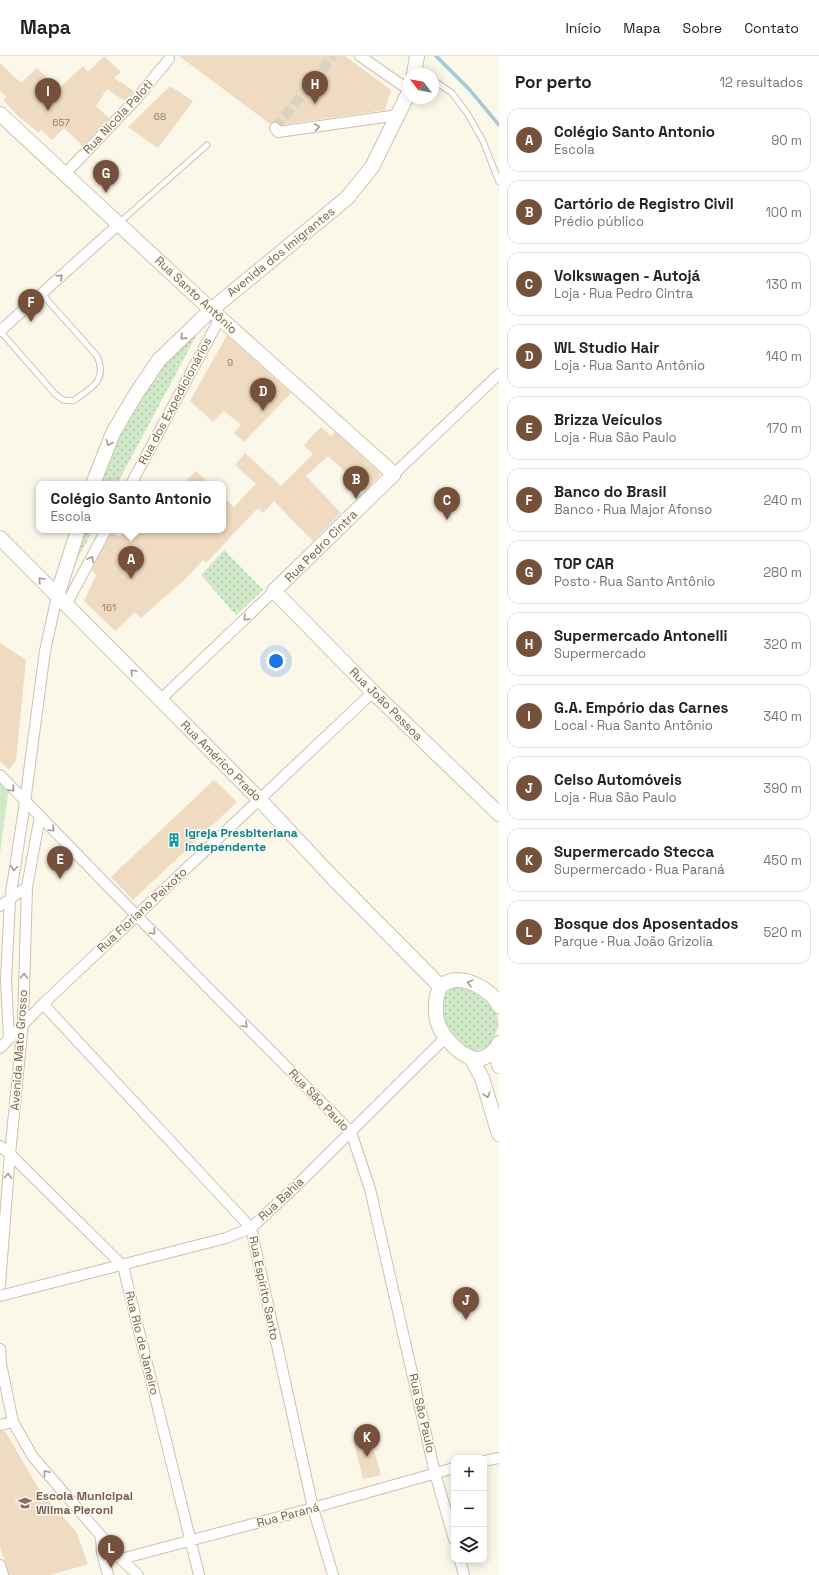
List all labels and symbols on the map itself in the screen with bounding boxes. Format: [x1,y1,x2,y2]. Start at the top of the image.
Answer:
north arrow [403,68,439,104]
pin: H [302,71,328,104]
street label: Rua Nicola Paloti [79,76,157,158]
pin: I [35,78,61,111]
house number: 68 [154,110,166,123]
house number: 657 [52,116,70,129]
one-way arrow [314,123,320,132]
pin: G [93,160,119,193]
street label: Avenida dos Imigrantes [224,204,338,300]
street label: Rua Santo Antônio [151,253,241,337]
one-way arrow [55,274,63,281]
pin: F [18,289,44,322]
one-way arrow [180,332,188,339]
street label: Rua dos Expedicionários [135,335,215,467]
house number: 9 [227,356,233,369]
pin: D [250,378,276,411]
one-way arrow [106,438,114,446]
pin: B [343,466,369,499]
pin: C [434,487,460,520]
street label: Rua Pedro Cintra [281,506,361,586]
pin: A [118,546,144,579]
one-way arrow [87,555,94,563]
one-way arrow [39,577,46,585]
house number: 161 [102,601,116,614]
one-way arrow [243,613,251,621]
your location [266,651,286,671]
street label: Rua João Pessoa [346,664,426,744]
one-way arrow [130,669,138,677]
street label: Rua Américo Prado [177,717,265,805]
one-way arrow [8,784,15,791]
one-way arrow [48,824,55,832]
place label: Igreja Presbiteriana Independente [185,825,298,855]
building icon: Igreja Presbiteriana Independente [166,832,182,848]
pin: E [47,846,73,879]
street label: Rua Floriano Peixoto [94,864,190,956]
one-way arrow [10,865,19,871]
one-way arrow [148,927,156,935]
one-way arrow [20,973,29,979]
one-way arrow [466,979,473,988]
street label: Avenida Mato Grosso [7,989,31,1111]
one-way arrow [240,1020,248,1028]
street label: Rua São Paulo [285,1065,353,1135]
one-way arrow [482,1091,491,1098]
one-way arrow [4,1173,13,1179]
street label: Rua Bahia [255,1174,307,1224]
street label: Rua Espírito Santo [245,1234,283,1342]
pin: J [453,1287,479,1320]
street label: Rua Rio de Janeiro [121,1289,163,1397]
street label: Rua São Paulo [405,1372,439,1454]
pin: K [354,1424,380,1457]
one-way arrow [44,1471,51,1478]
place label: Escola Municipal Wilma Pieroni [36,1488,133,1518]
school or university icon: Escola Municipal Wilma Pieroni [17,1495,33,1511]
street label: Rua Paraná [255,1499,321,1531]
pin: L [98,1535,124,1568]

